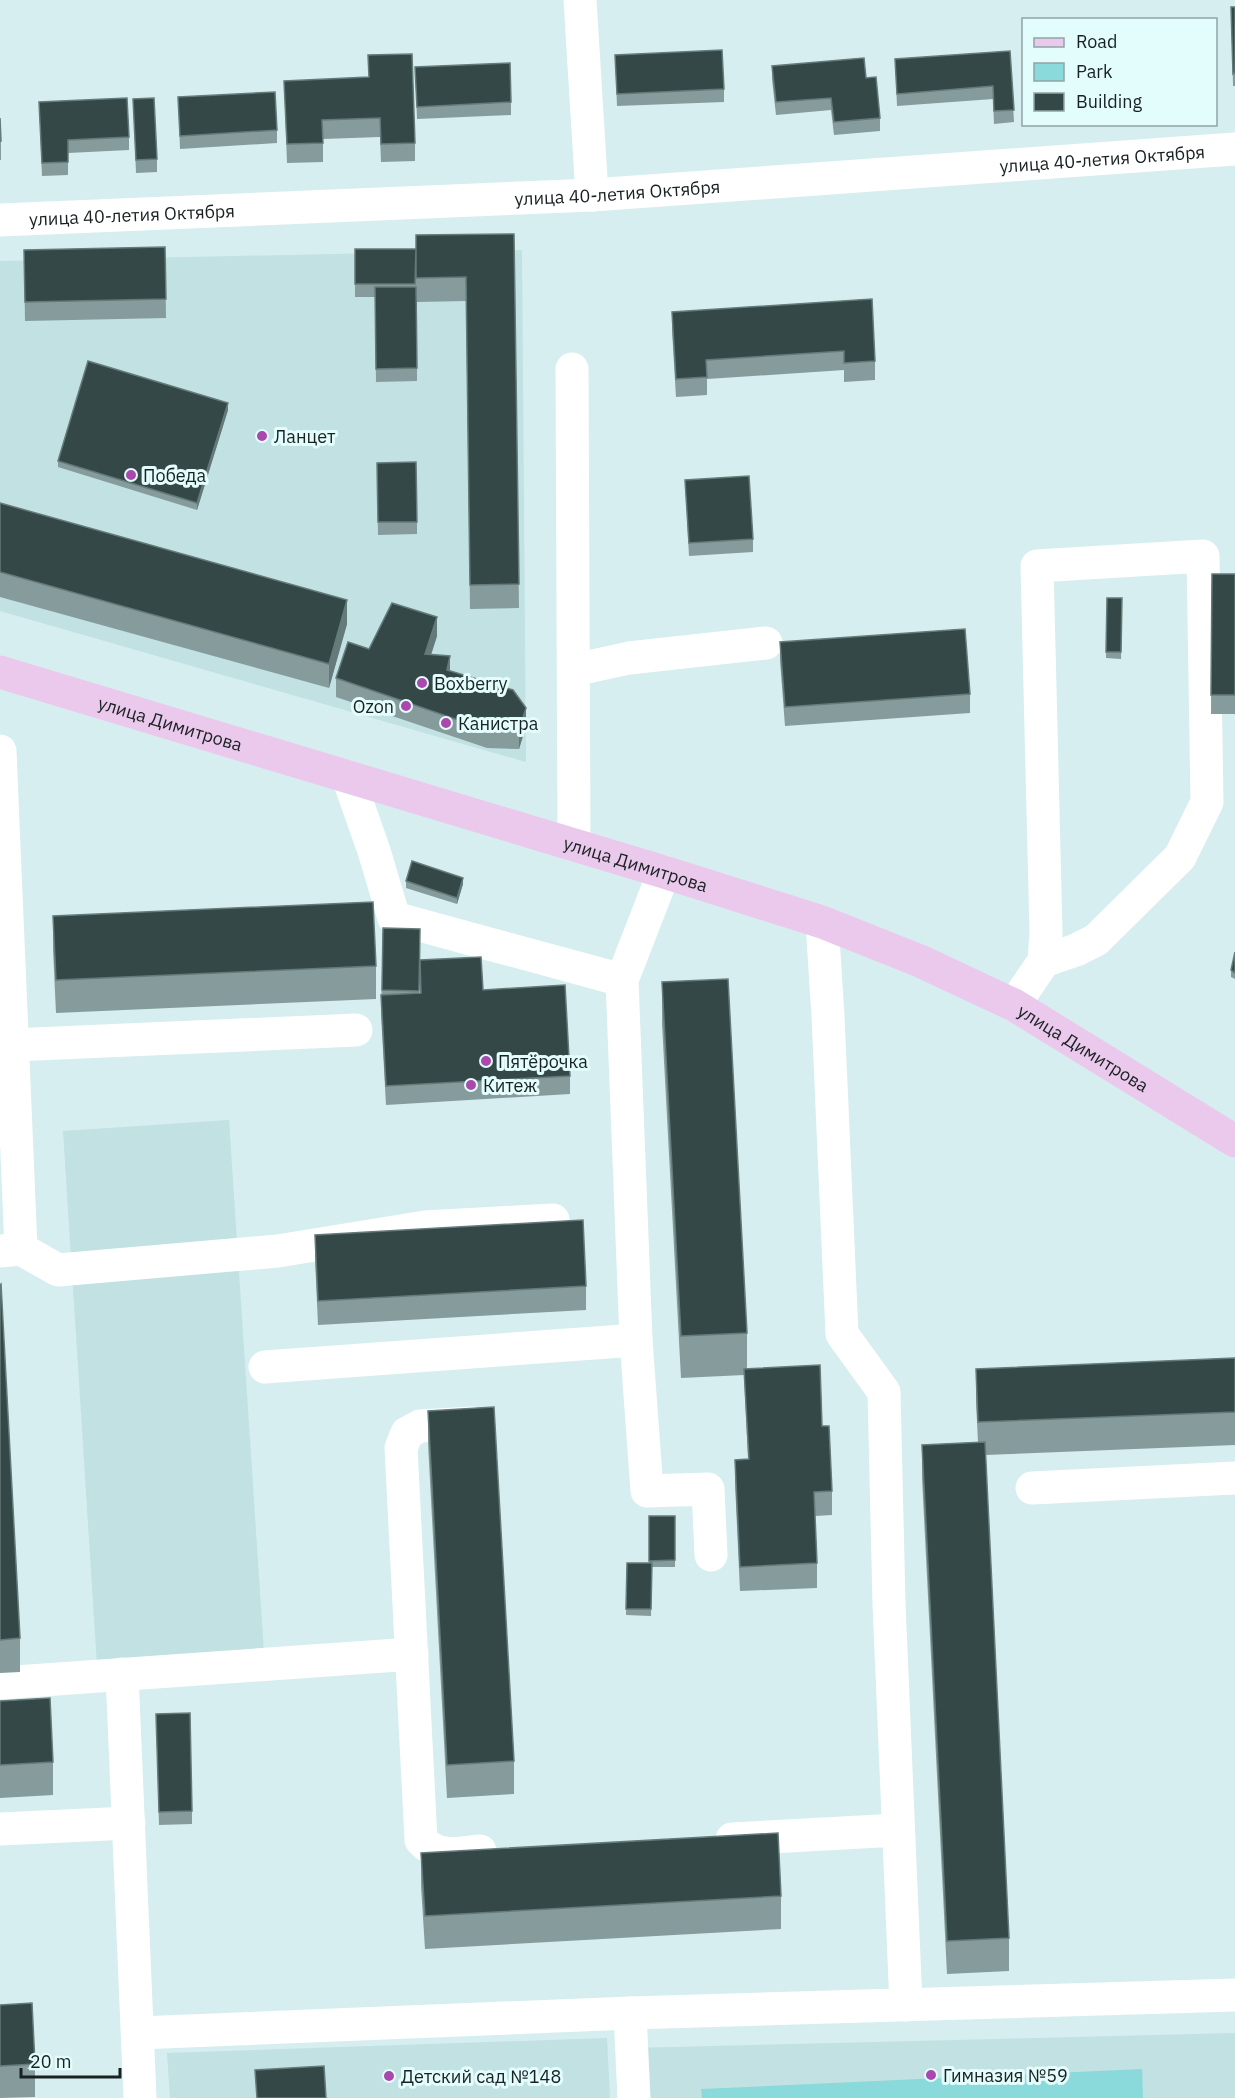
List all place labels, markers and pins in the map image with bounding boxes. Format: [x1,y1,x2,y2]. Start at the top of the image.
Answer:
place label: Ланцет [274,425,336,448]
marker: Ланцет [255,429,269,443]
place label: Победа [143,464,206,487]
marker: Победа [124,468,138,482]
place label: Boxberry [434,672,507,695]
marker: Boxberry [415,676,429,690]
place label: Ozon [353,695,394,718]
marker: Ozon [399,699,413,713]
place label: Канистра [458,712,539,735]
marker: Канистра [439,716,453,730]
place label: Пятёрочка [498,1050,588,1073]
marker: Пятёрочка [479,1054,493,1068]
place label: Китеж [483,1074,537,1097]
marker: Китеж [464,1078,478,1092]
place label: Гимназия №59 [943,2064,1068,2087]
place label: Детский сад №148 [401,2065,561,2088]
marker: Гимназия №59 [924,2068,938,2082]
marker: Детский сад №148 [382,2069,396,2083]

